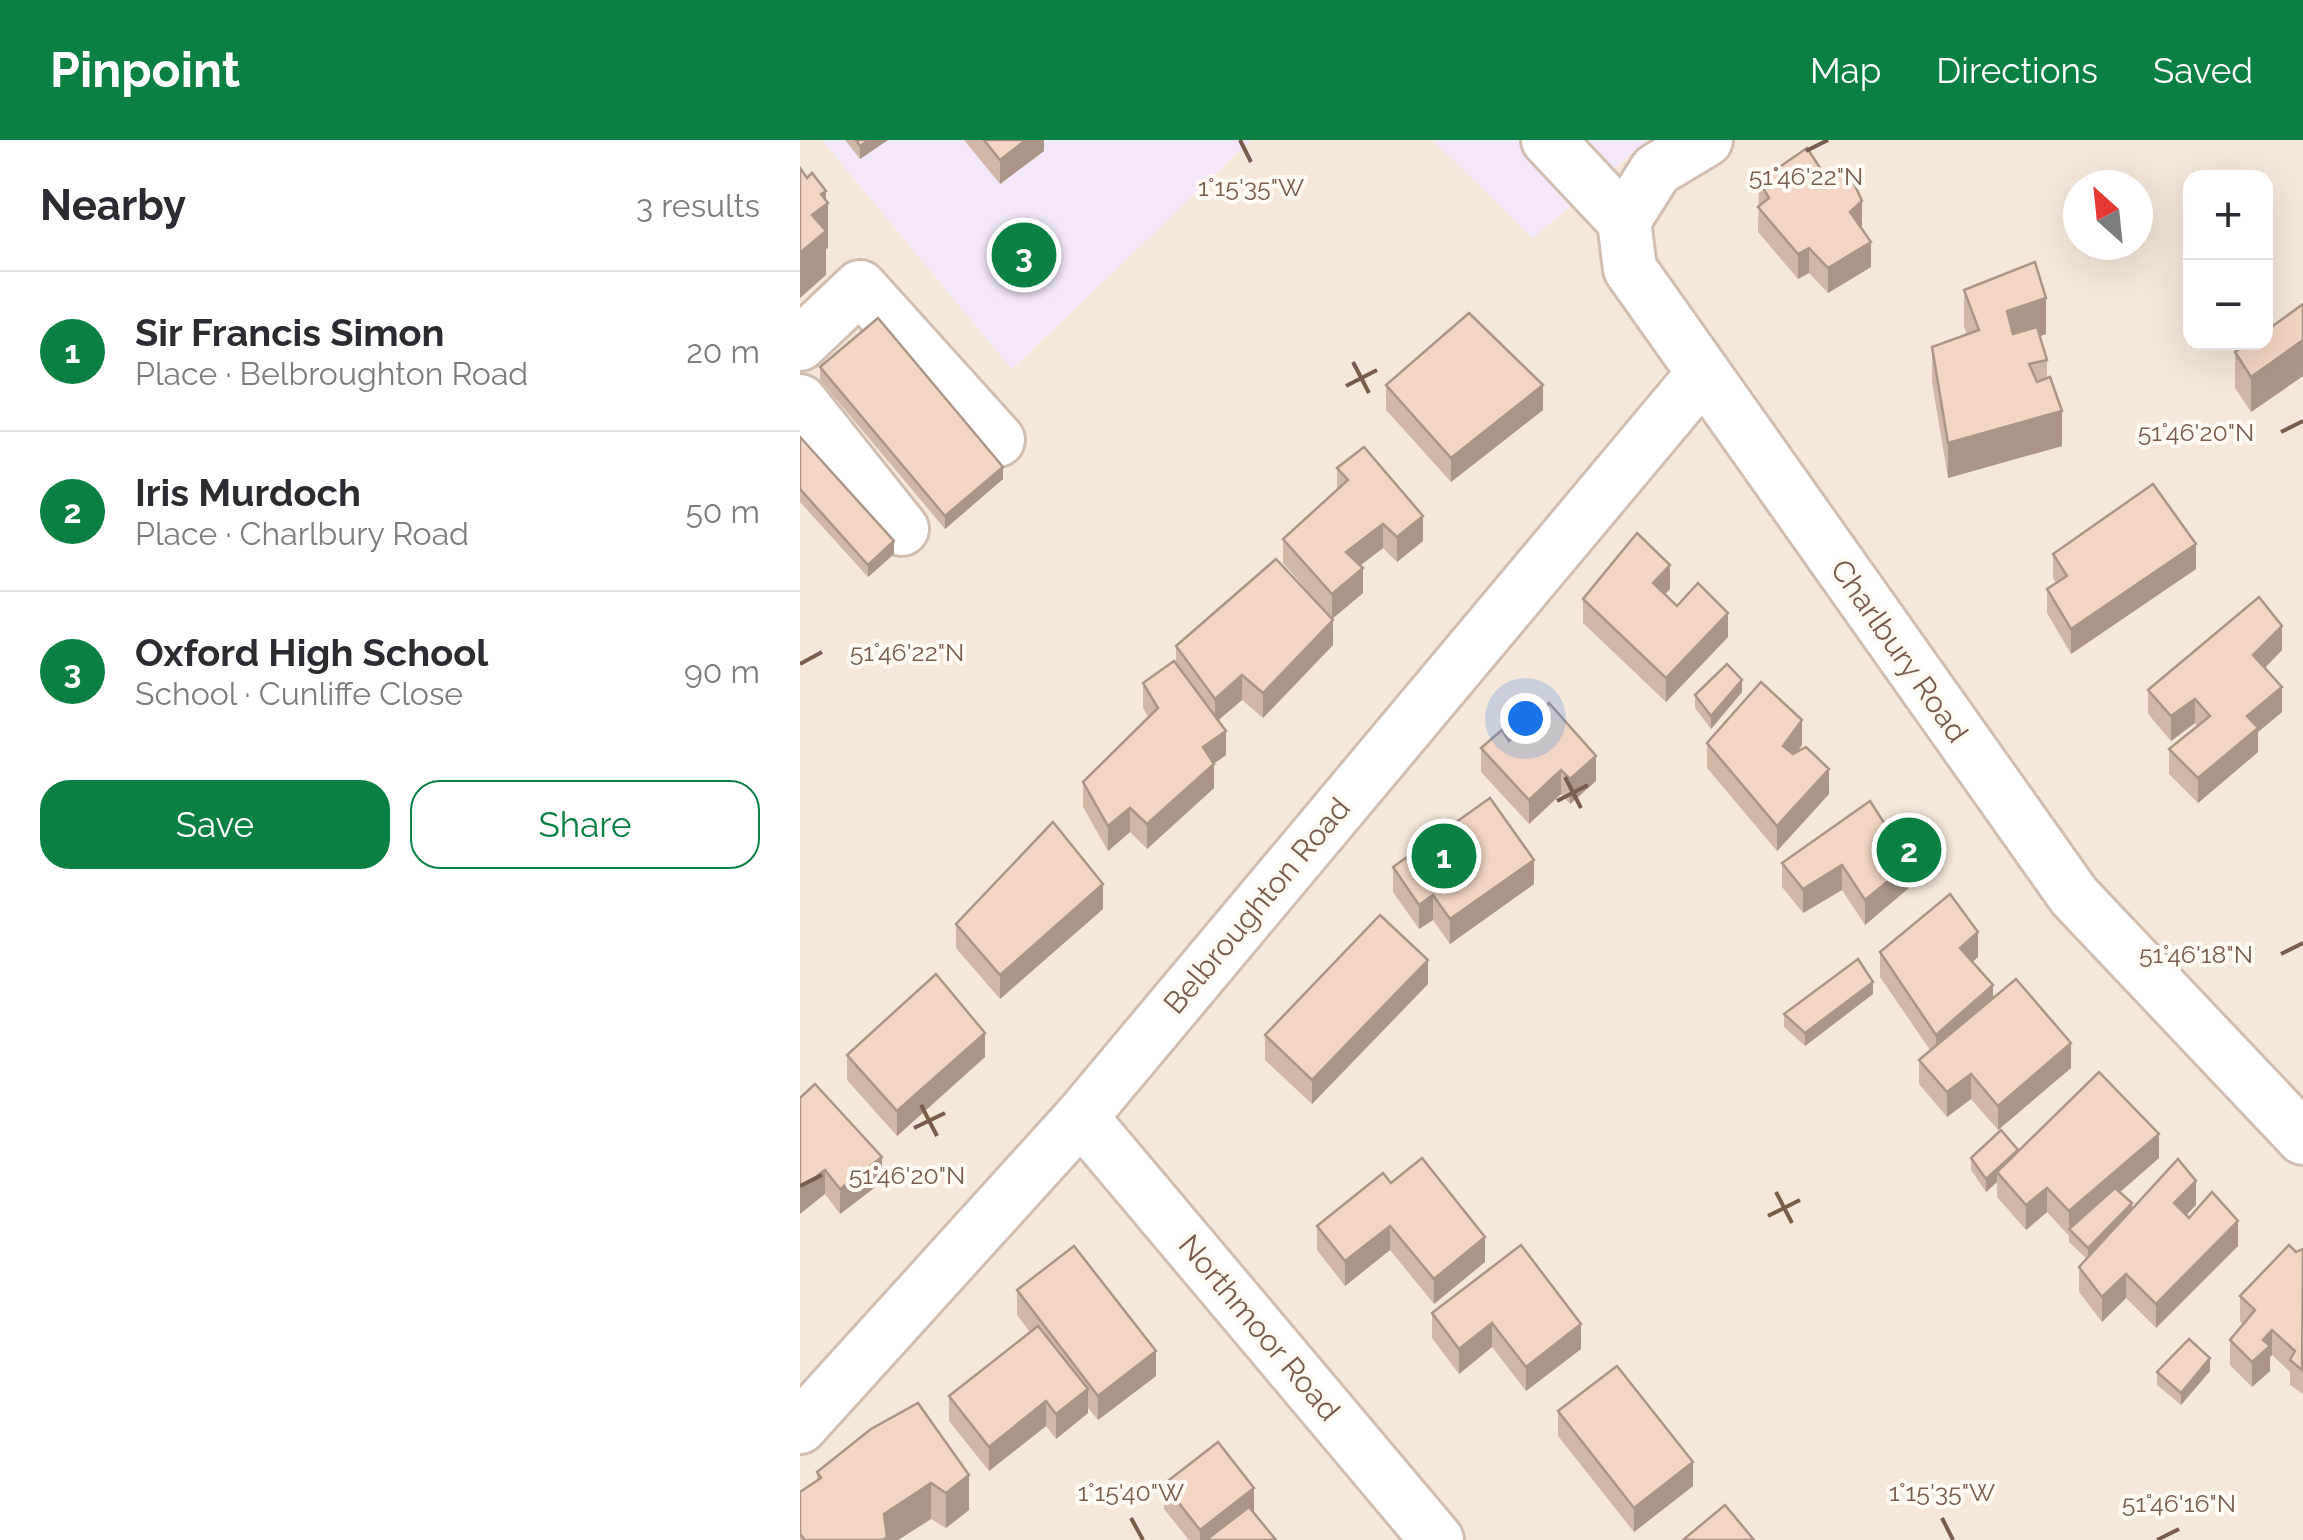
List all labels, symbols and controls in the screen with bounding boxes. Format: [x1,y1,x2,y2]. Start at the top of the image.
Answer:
text: Pinpoint [50,42,240,98]
text: Map [1810,50,1881,91]
text: Directions [1936,50,2098,91]
text: Saved [2153,50,2253,91]
text: 51°46'22"N [1749,161,1863,191]
north arrow [2063,170,2153,260]
map controls [2183,170,2273,350]
button: + [2183,170,2273,260]
text: 1°15'35"W [1198,172,1304,202]
text: Nearby [40,181,186,230]
text: 3 results [636,187,760,224]
pin: 3 [992,218,1056,292]
button: − [2183,260,2273,350]
text: Sir Francis Simon [135,310,445,355]
text: 1 [65,333,80,370]
text: 20 m [686,333,760,370]
text: Place · Belbroughton Road [135,355,528,392]
text: 51°46'20"N [2138,417,2254,447]
text: Iris Murdoch [135,470,361,515]
text: 2 [63,493,82,530]
text: 50 m [685,493,760,530]
text: Place · Charlbury Road [135,515,469,552]
street label: Charlbury Road [1823,553,1975,749]
text: Oxford High School [135,630,488,675]
text: 51°46'22"N [850,637,964,667]
text: 3 [64,653,81,690]
text: 90 m [684,653,760,690]
text: School · Cunliffe Close [135,675,463,712]
your location [1500,693,1551,744]
button: Save [40,780,390,869]
button: Share [410,780,760,869]
street label: Belbroughton Road [1156,791,1357,1021]
pin: 2 [1876,812,1942,888]
pin: 1 [1412,818,1476,894]
text: 51°46'18"N [2139,939,2253,969]
text: 51°46'20"N [849,1160,965,1190]
street label: Northmoor Road [1172,1228,1347,1428]
text: 1°15'40"W [1078,1477,1184,1507]
text: 1°15'35"W [1889,1477,1995,1507]
text: 51°46'16"N [2122,1488,2236,1518]

